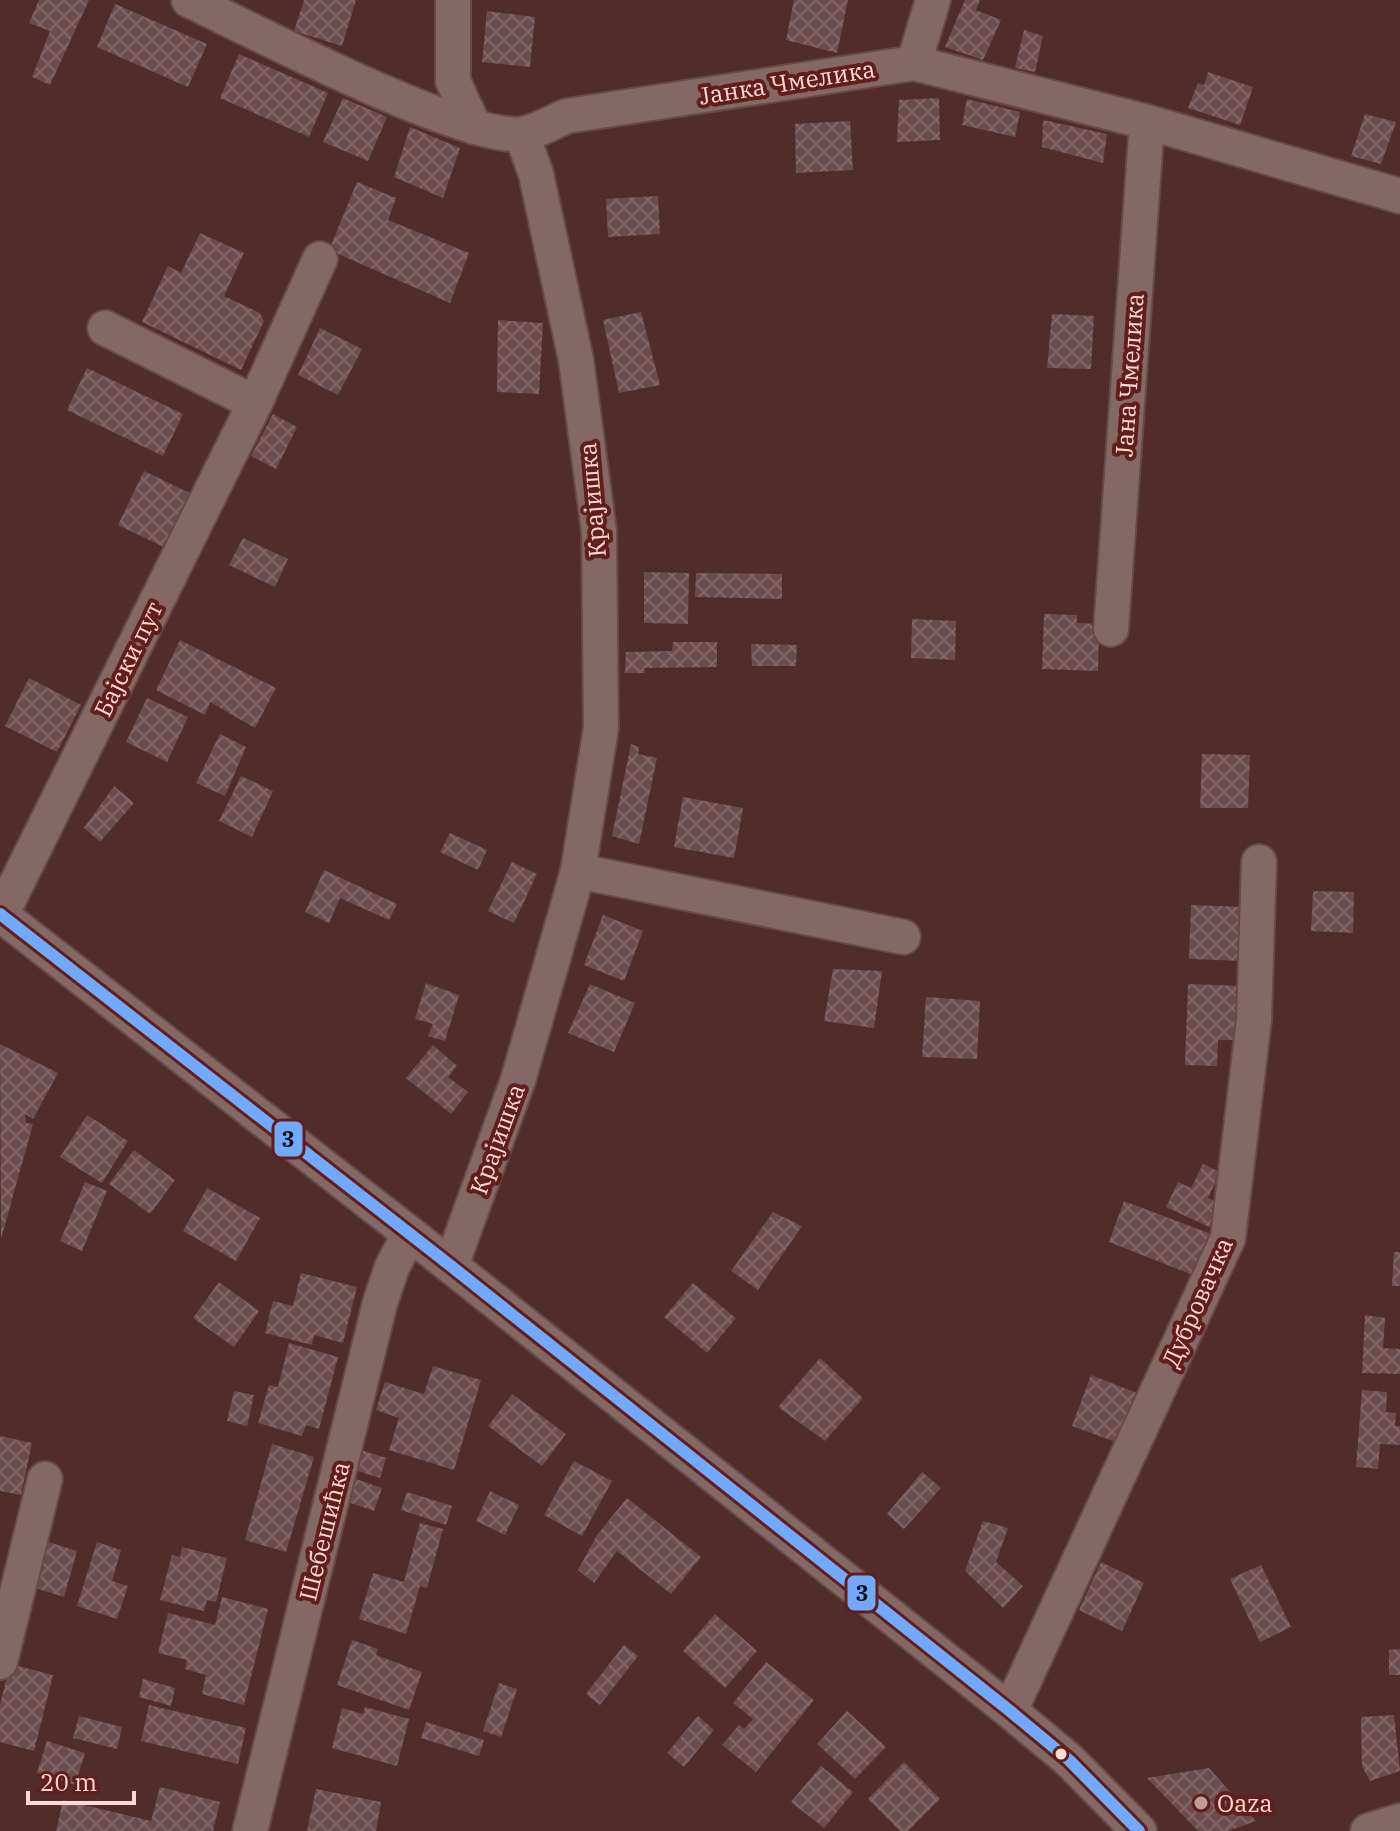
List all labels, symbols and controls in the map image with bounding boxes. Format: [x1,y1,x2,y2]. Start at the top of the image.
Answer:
street label: Јанка Чмелика [697,52,877,112]
street label: Јана Чмелика [1107,292,1151,458]
street label: Крајишка [571,441,613,559]
street label: Бајски пут [86,596,170,722]
street label: Крајишка [462,1079,532,1199]
line badge: 3 [273,1120,304,1158]
text: 3 [281,1124,295,1153]
street label: Дубровачка [1154,1232,1240,1372]
street label: Шебешићка [291,1458,357,1604]
line badge: 3 [846,1574,877,1612]
text: 3 [855,1578,869,1607]
unlabelled marker [1053,1746,1069,1762]
scale bar [28,1755,134,1805]
text: 20 m [40,1766,97,1798]
place label: Oaza [1217,1787,1273,1819]
marker: Oaza [1192,1794,1210,1812]

